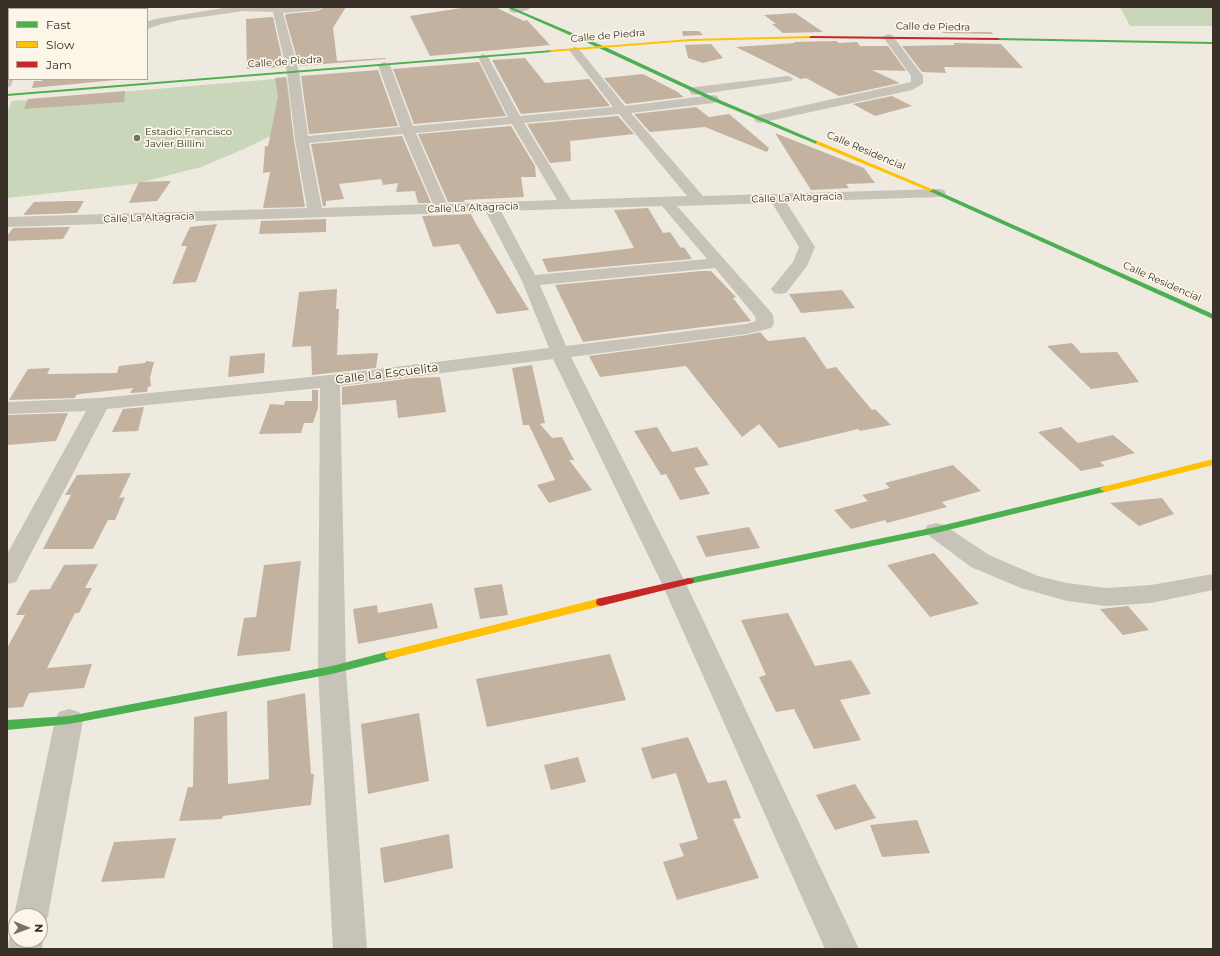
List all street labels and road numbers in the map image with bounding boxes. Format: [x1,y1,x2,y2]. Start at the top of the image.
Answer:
street label: Calle de Piedra [896,20,970,34]
street label: Calle de Piedra [570,27,646,45]
street label: Calle de Piedra [247,53,323,71]
street label: Calle Residencial [825,129,907,173]
street label: Calle La Altagracia [751,190,843,206]
street label: Calle La Altagracia [427,200,519,216]
street label: Calle La Altagracia [103,210,195,226]
street label: Calle Residencial [1121,259,1203,305]
street label: Calle La Escuelita [335,361,439,387]

